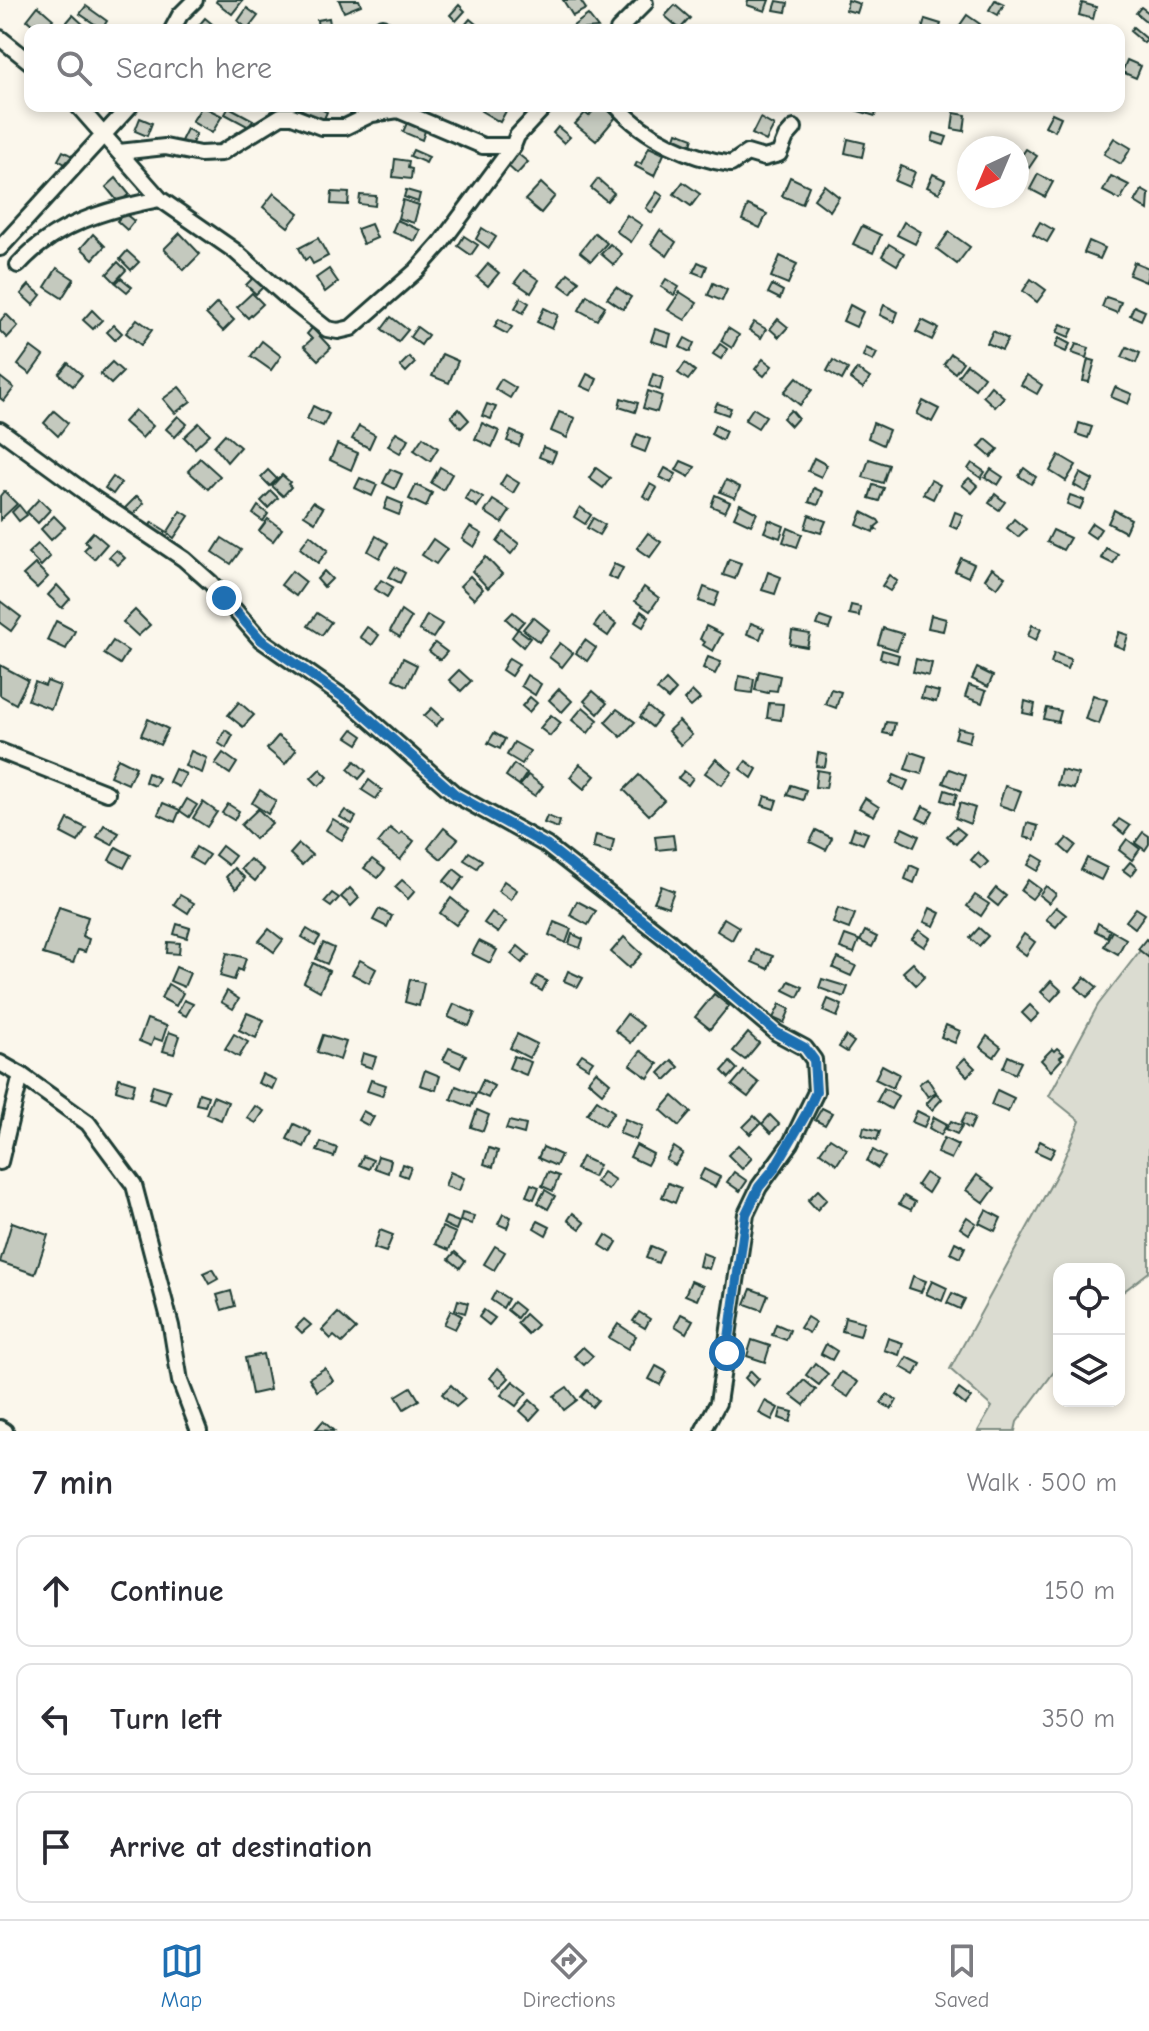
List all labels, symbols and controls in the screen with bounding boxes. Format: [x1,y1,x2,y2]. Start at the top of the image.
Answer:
search box [24,24,1125,112]
icon: search [52,46,96,90]
text: Search here [116,51,272,86]
north arrow [957,136,1029,208]
route end [206,580,242,616]
map controls [1053,1263,1125,1407]
button: locate [1053,1263,1125,1335]
route start [709,1335,745,1371]
button: layers [1053,1335,1125,1407]
text: 7 min [32,1463,113,1503]
text: Walk · 500 m [967,1468,1117,1498]
icon: ahead [34,1569,78,1613]
text: Continue [110,1574,224,1609]
text: 150 m [1045,1576,1115,1606]
icon: left [34,1697,78,1741]
text: Turn left [110,1702,222,1737]
text: 350 m [1042,1704,1115,1734]
icon: arrive [34,1825,78,1869]
text: Arrive at destination [110,1830,372,1865]
tab: Map [160,1939,204,2013]
tab: Directions [523,1939,616,2013]
tab: Saved [935,1939,989,2013]

